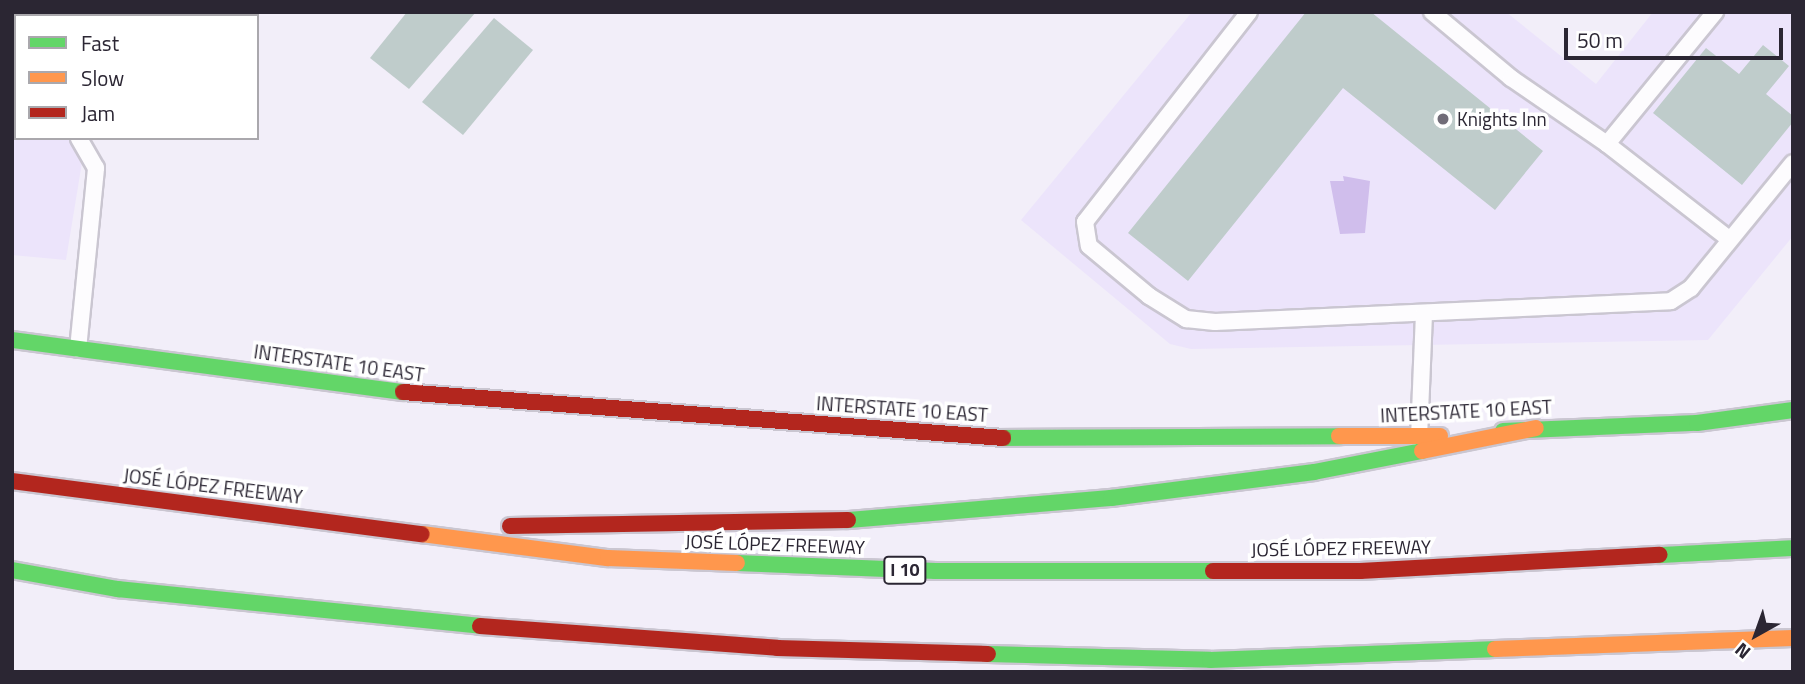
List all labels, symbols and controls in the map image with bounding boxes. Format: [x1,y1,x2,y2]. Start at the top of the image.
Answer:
legend [14,14,259,140]
scale bar [1567,14,1786,58]
text: 50 m [1577,24,1623,56]
text: Fast [81,27,119,59]
text: Slow [81,62,124,94]
text: Jam [81,97,115,129]
place label: Knights Inn [1457,108,1547,130]
marker: Knights Inn [1435,111,1451,127]
street label: INTERSTATE 10 EAST [252,340,426,386]
street label: INTERSTATE 10 EAST [816,392,988,426]
street label: INTERSTATE 10 EAST [1380,395,1552,427]
street label: JOSÉ LÓPEZ FREEWAY [122,464,304,508]
street label: JOSÉ LÓPEZ FREEWAY [685,529,865,559]
street label: JOSÉ LÓPEZ FREEWAY [1251,535,1431,561]
road number: I 10 [882,556,928,584]
north arrow [1721,600,1791,670]
text: N [1728,636,1757,667]

